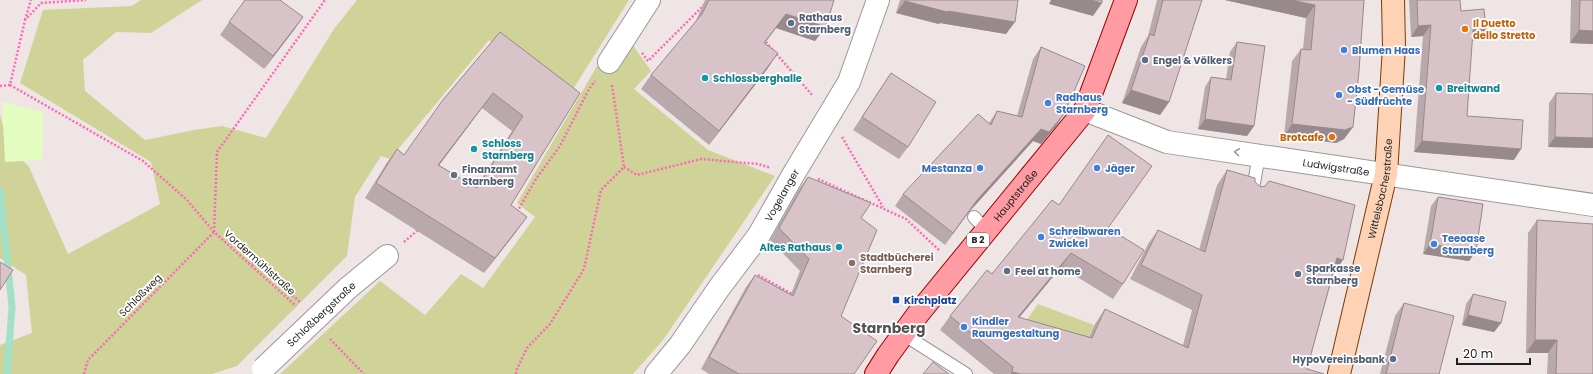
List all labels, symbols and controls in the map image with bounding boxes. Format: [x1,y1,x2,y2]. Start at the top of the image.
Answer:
place label: Rathaus Starnberg [799,10,851,37]
place label: Il Duetto dello Stretto [1473,16,1536,43]
marker: Rathaus Starnberg [786,18,796,28]
marker: Il Duetto dello Stretto [1460,24,1470,34]
place label: Blumen Haas [1352,43,1421,58]
marker: Blumen Haas [1339,45,1349,55]
place label: Engel & Völkers [1153,53,1233,68]
marker: Engel & Völkers [1140,55,1150,65]
place label: Schlossberghalle [713,71,802,86]
marker: Schlossberghalle [700,73,710,83]
place label: Breitwand [1447,81,1500,96]
place label: Obst - Gemüse - Südfrüchte [1347,82,1424,109]
marker: Breitwand [1434,83,1444,93]
place label: Radhaus Starnberg [1056,90,1108,117]
marker: Obst - Gemüse - Südfrüchte [1334,90,1344,100]
marker: Radhaus Starnberg [1043,98,1053,108]
place label: Brotcafe [1280,130,1324,145]
marker: Brotcafe [1327,132,1337,142]
place label: Schloss Starnberg [482,136,534,163]
street label: Wittelsbacherstraße [1364,138,1396,240]
marker: Schloss Starnberg [469,144,479,154]
one-way arrow [1234,148,1240,157]
street label: Ludwigstraße [1302,155,1370,180]
place label: Mestanza [922,161,972,176]
place label: Jäger [1105,161,1136,176]
place label: Finanzamt Starnberg [462,162,517,189]
marker: Mestanza [975,163,985,173]
marker: Jäger [1092,163,1102,173]
street label: Vogelanger [761,166,803,224]
street label: Hauptstraße [990,166,1041,224]
marker: Finanzamt Starnberg [449,170,459,180]
place label: Schreibwaren Zwickel [1049,224,1121,251]
street label: Vordermühlstraße [221,226,299,299]
place label: Teeoase Starnberg [1442,231,1494,258]
marker: Schreibwaren Zwickel [1036,232,1046,242]
road number: B 2 [967,233,989,247]
marker: Teeoase Starnberg [1429,239,1439,249]
place label: Altes Rathaus [760,240,831,255]
marker: Altes Rathaus [834,242,844,252]
place label: Stadtbücherei Starnberg [860,250,934,277]
marker: Stadtbücherei Starnberg [847,258,857,268]
place label: Sparkasse Starnberg [1306,261,1360,288]
place label: Feel at home [1015,264,1081,279]
marker: Feel at home [1002,266,1012,276]
marker: Sparkasse Starnberg [1293,269,1303,279]
street label: Schloßweg [116,271,165,320]
street label: Schloßbergstraße [283,278,359,350]
place label: Kirchplatz [904,293,957,308]
marker: Kirchplatz [891,295,901,305]
place label: Kindler Raumgestaltung [972,314,1060,341]
district label: Starnberg [853,318,925,338]
marker: Kindler Raumgestaltung [959,322,969,332]
scale bar [1457,340,1530,366]
text: 20 m [1463,345,1493,362]
place label: HypoVereinsbank [1293,352,1386,367]
marker: HypoVereinsbank [1388,354,1398,364]

